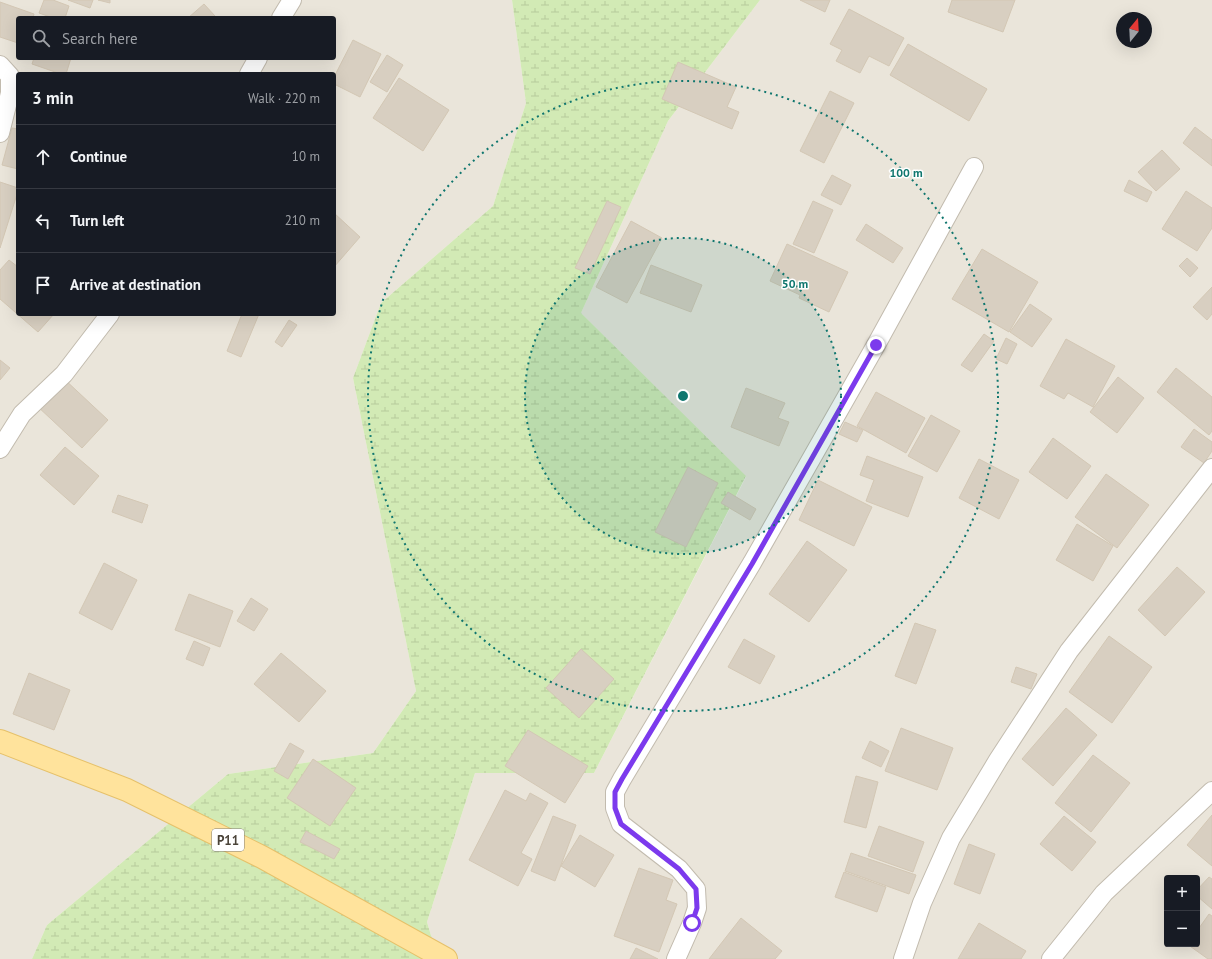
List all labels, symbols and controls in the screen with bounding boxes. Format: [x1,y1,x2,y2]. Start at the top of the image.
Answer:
north arrow [1116,12,1152,48]
search box [16,16,336,60]
icon: search [30,27,52,49]
text: Search here [62,29,138,48]
text: 3 min [32,87,73,109]
text: Walk · 220 m [248,90,320,107]
icon: ahead [32,146,54,168]
text: Continue [70,147,127,166]
text: 10 m [292,148,320,165]
text: 100 m [889,165,923,180]
icon: left [32,210,54,232]
text: Turn left [70,211,124,230]
text: 210 m [285,212,320,229]
icon: arrive [32,274,54,296]
text: Arrive at destination [70,275,201,294]
text: 50 m [782,276,808,291]
route end [867,336,885,354]
centre of rings [676,389,690,403]
road number: P11 [212,829,244,851]
map controls [1164,875,1200,947]
button: + [1164,875,1200,911]
button: − [1164,911,1200,947]
route start [683,914,701,932]

